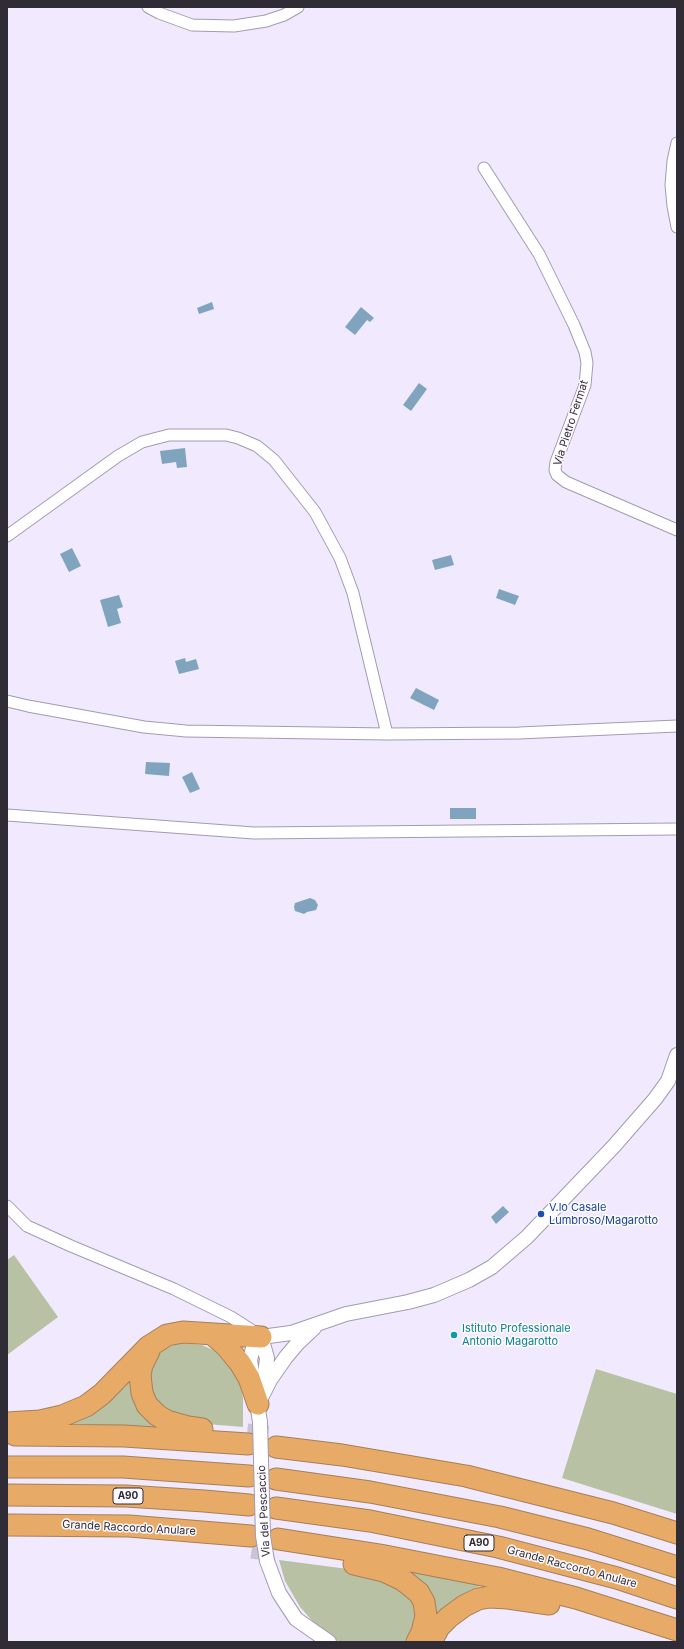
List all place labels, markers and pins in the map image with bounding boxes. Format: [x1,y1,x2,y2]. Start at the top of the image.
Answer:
place label: V.lo Casale Lumbroso/Magarotto [549,1201,658,1227]
marker: V.lo Casale Lumbroso/Magarotto [536,1209,546,1219]
place label: Istituto Professionale Antonio Magarotto [462,1322,571,1348]
marker: Istituto Professionale Antonio Magarotto [449,1330,459,1340]

